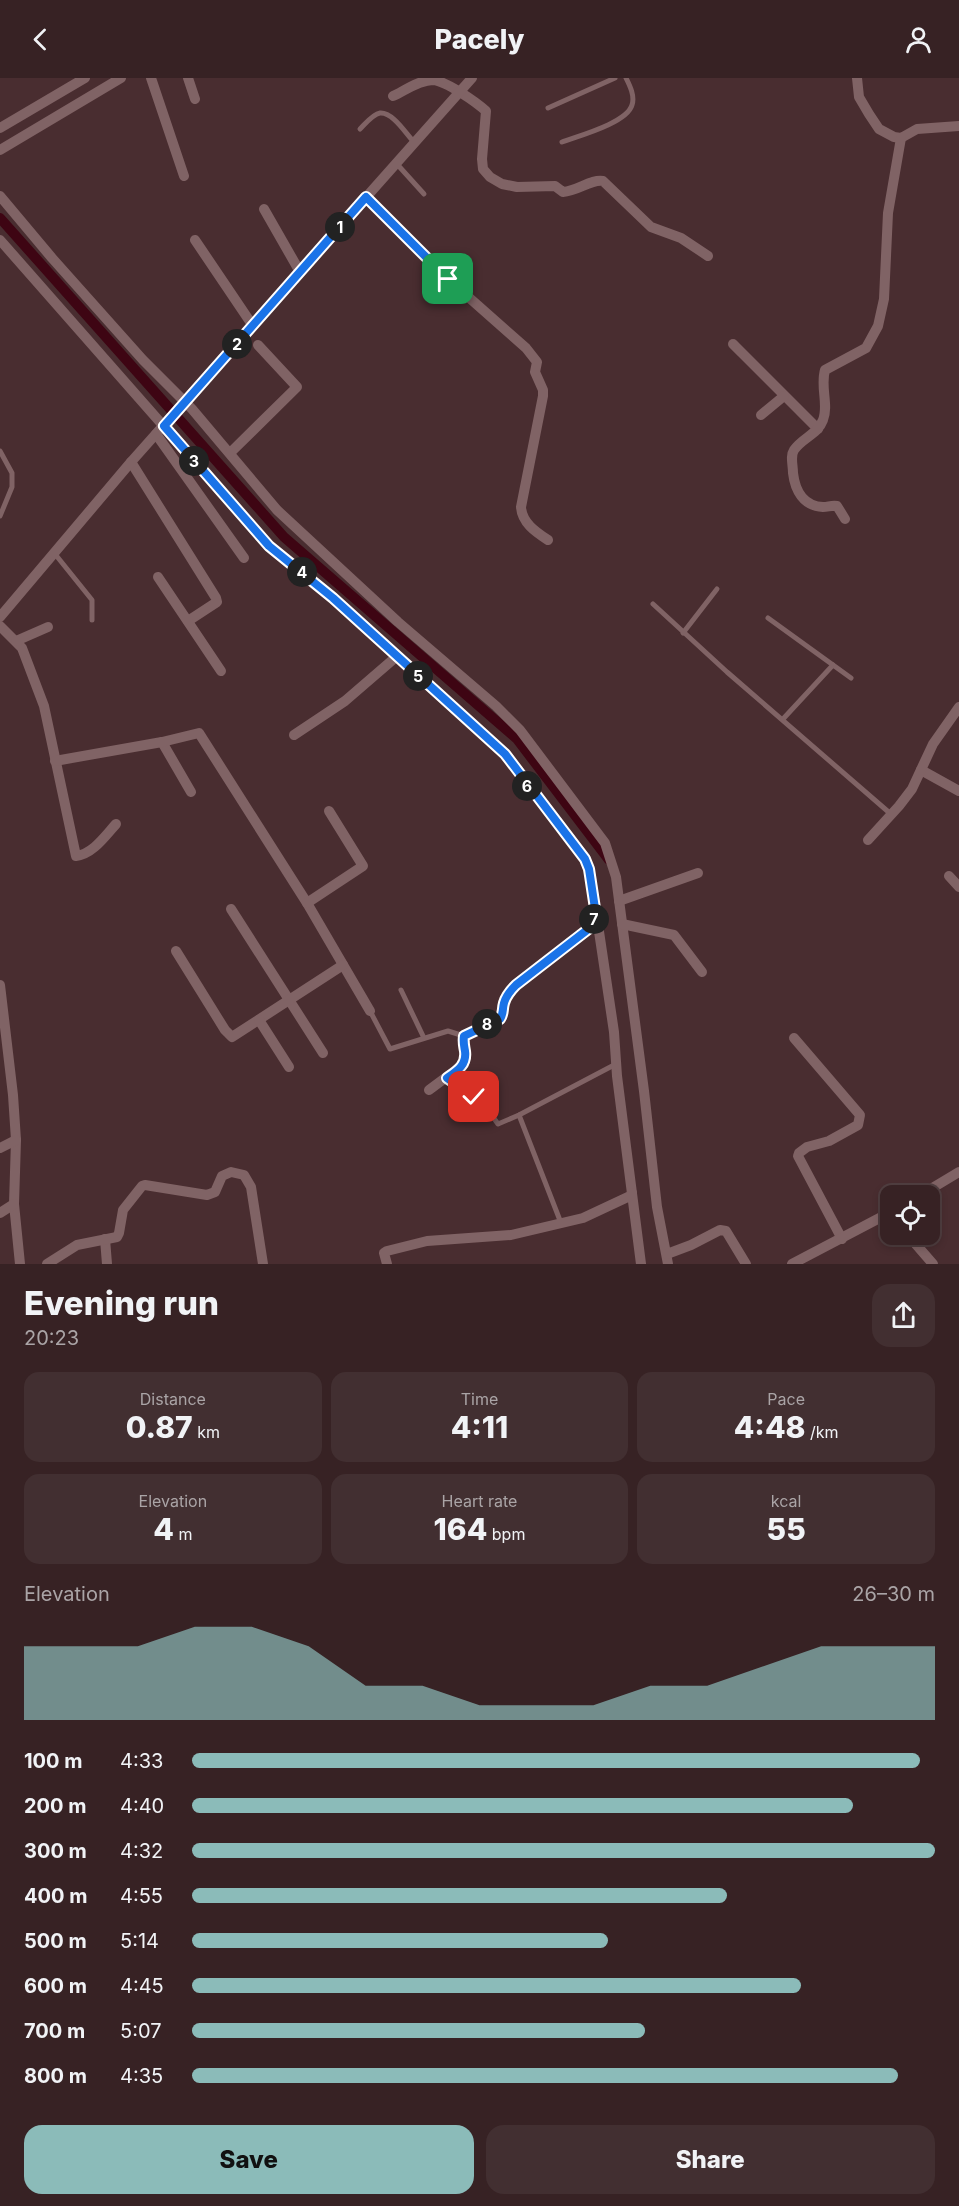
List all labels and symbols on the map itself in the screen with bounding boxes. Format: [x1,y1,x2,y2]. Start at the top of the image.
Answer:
pin: 1 [325,212,355,242]
pin [422,253,473,304]
pin: 2 [222,329,252,359]
pin: 3 [179,446,209,476]
pin: 4 [287,557,317,587]
pin: 5 [403,661,433,691]
pin: 6 [512,771,542,801]
pin: 7 [579,904,609,934]
pin: 8 [472,1009,502,1039]
pin [448,1071,499,1122]

